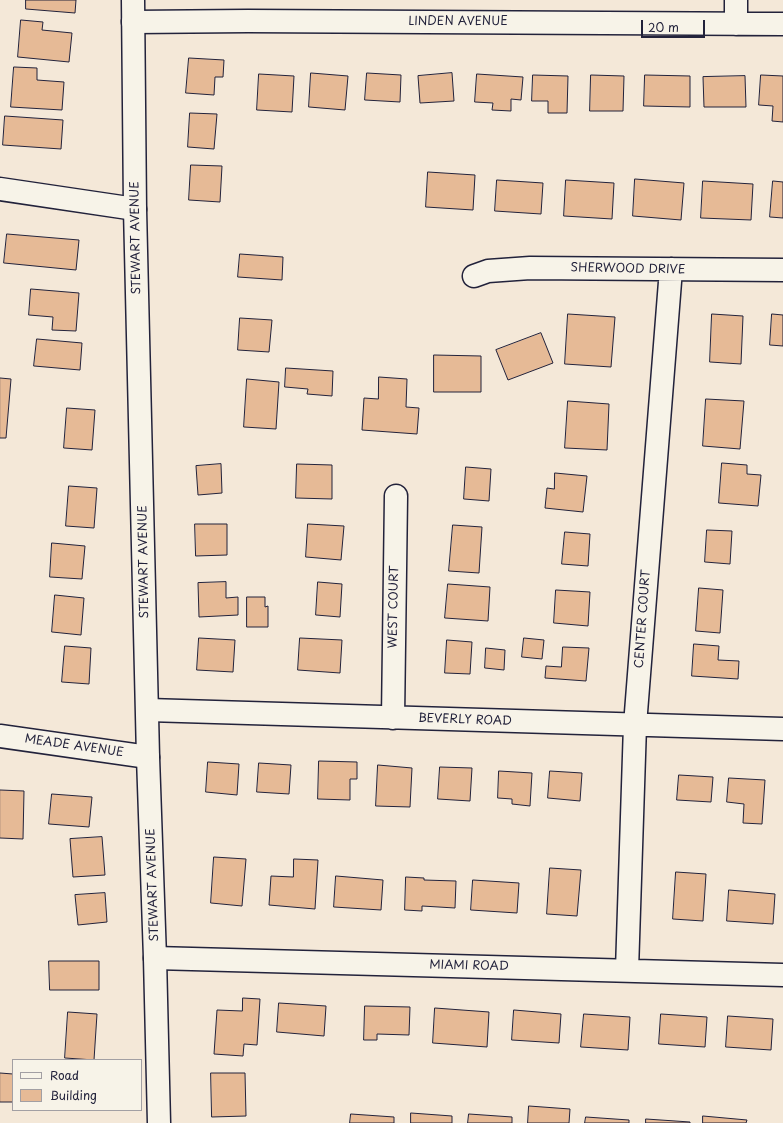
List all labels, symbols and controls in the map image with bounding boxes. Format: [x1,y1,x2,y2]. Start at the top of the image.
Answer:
scale bar [643,12,707,38]
street label: LINDEN AVENUE [408,15,508,29]
text: 20 m [648,18,679,36]
street label: STEWART AVENUE [128,181,144,295]
street label: SHERWOOD DRIVE [571,261,685,277]
street label: STEWART AVENUE [136,505,152,619]
street label: WEST COURT [386,565,402,649]
street label: CENTER COURT [632,569,654,669]
street label: BEVERLY ROAD [418,711,512,729]
street label: MEADE AVENUE [24,732,124,760]
street label: STEWART AVENUE [144,828,162,942]
street label: MIAMI ROAD [429,958,509,974]
legend [12,1059,142,1111]
text: Road [50,1066,79,1084]
text: Building [50,1086,97,1104]

